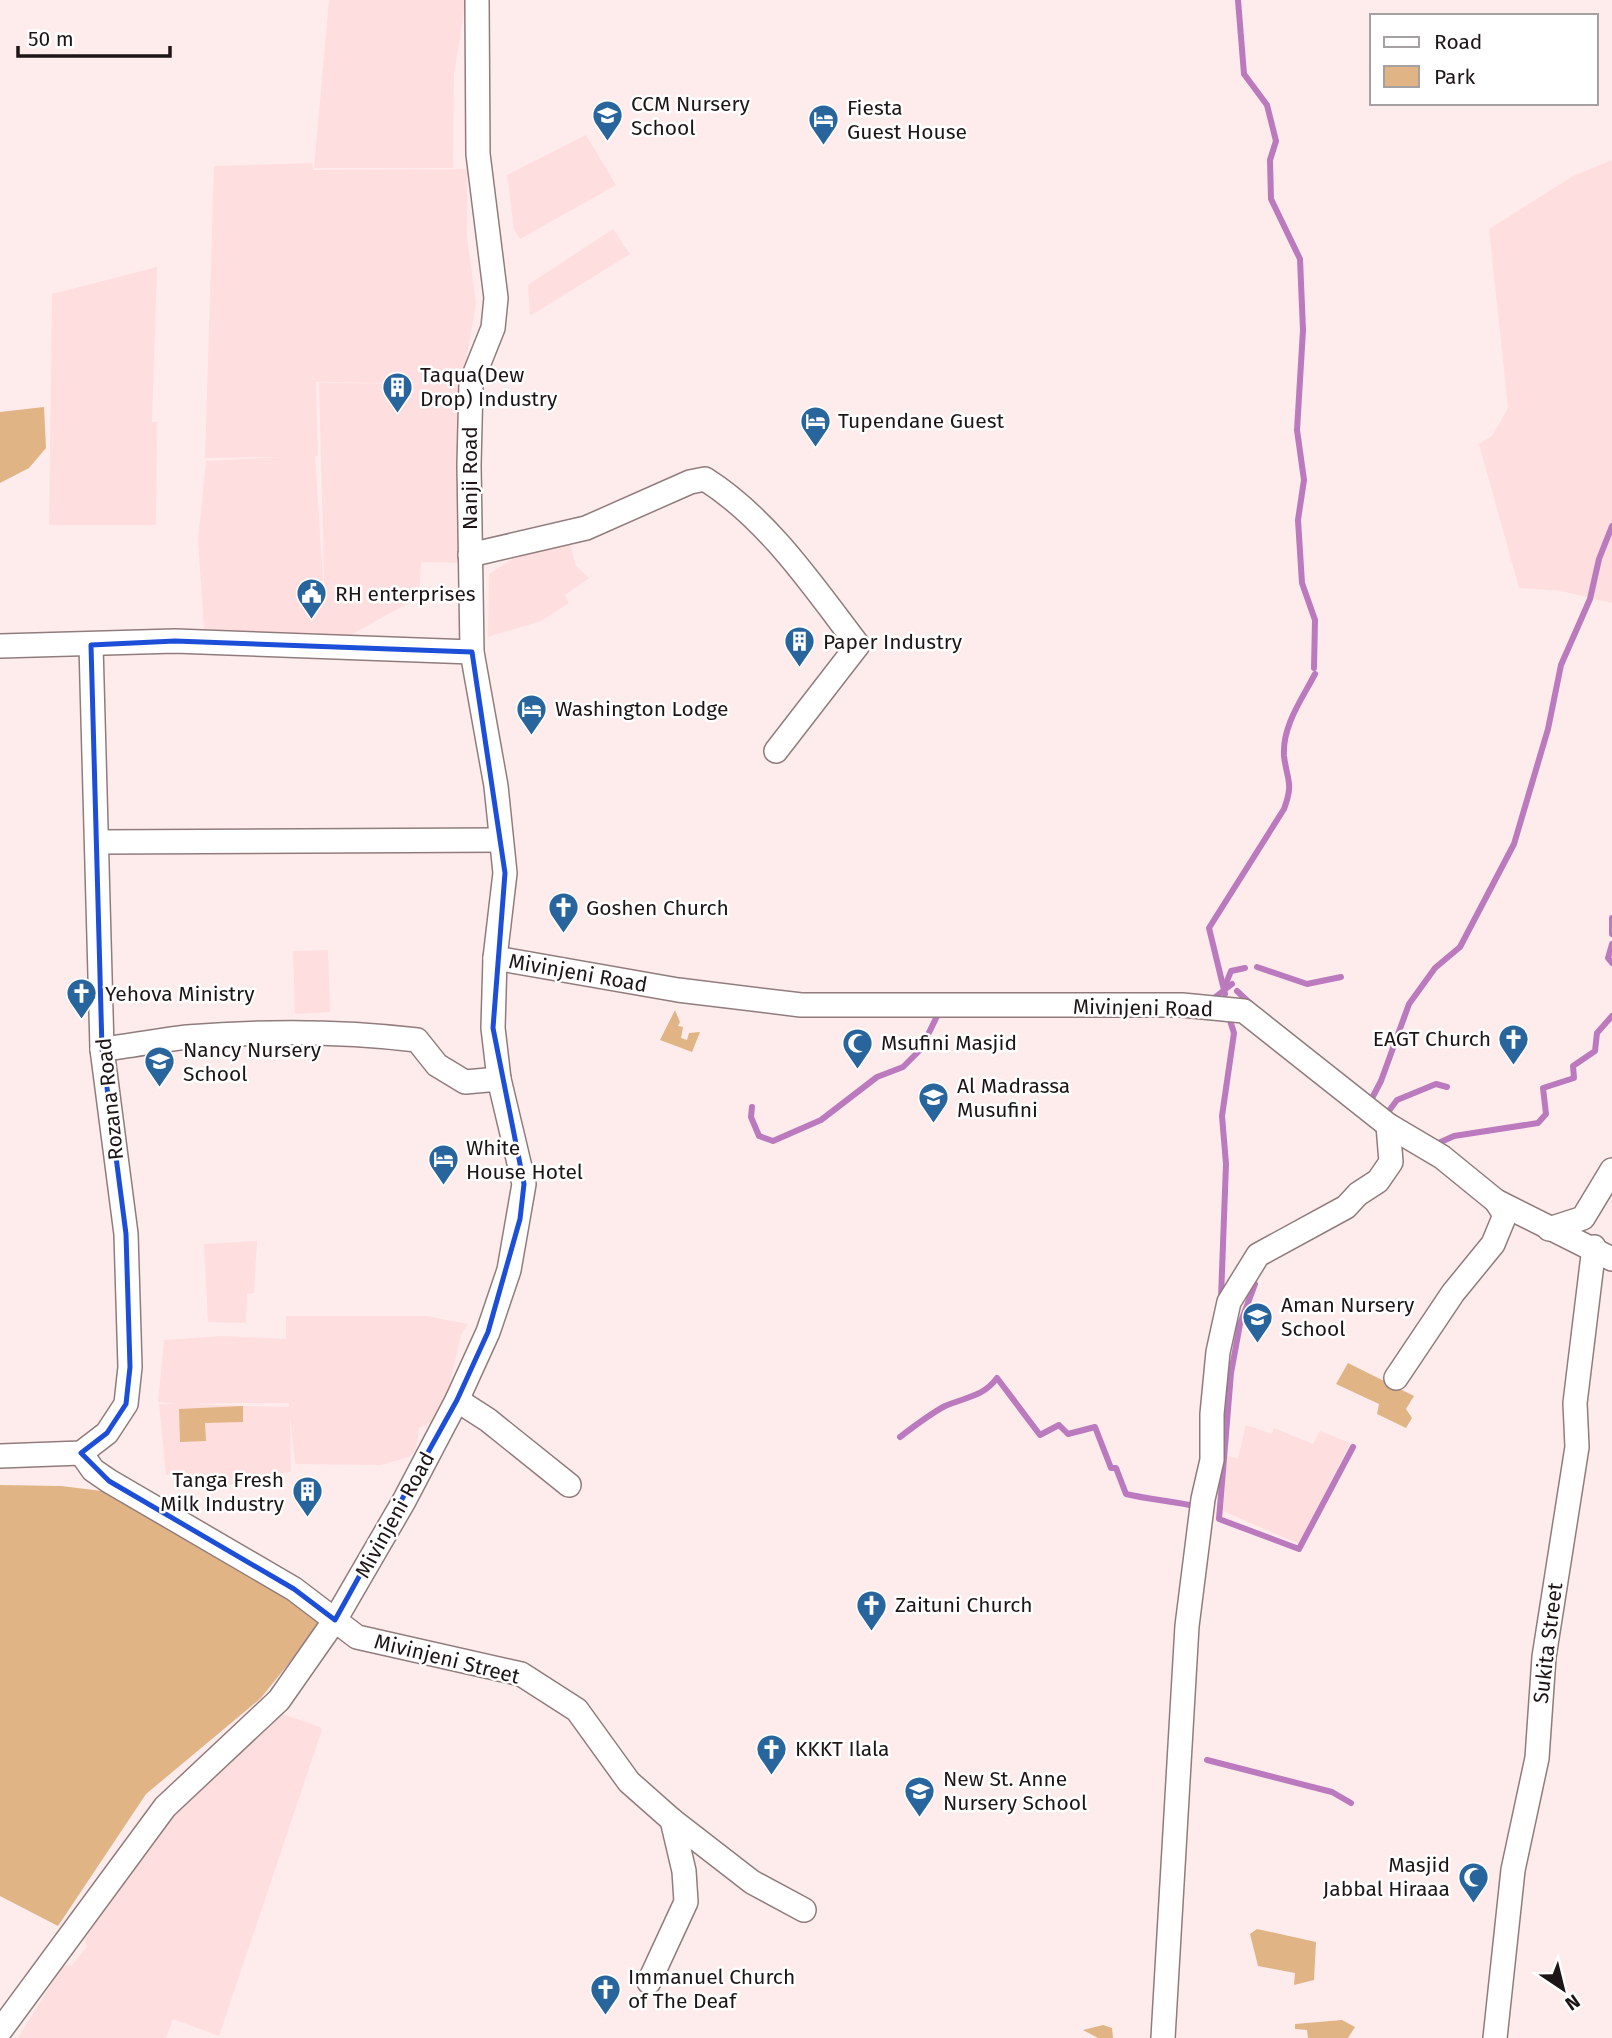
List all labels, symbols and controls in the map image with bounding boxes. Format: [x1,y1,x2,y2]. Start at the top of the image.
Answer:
scale bar [18,14,170,58]
legend [1370,14,1598,105]
text: 50 m [28,26,74,52]
text: Road [1434,29,1482,55]
text: Park [1434,64,1476,90]
place label: CCM Nursery School [631,91,751,141]
place label: Fiesta Guest House [847,95,967,145]
school or university icon: CCM Nursery School [591,99,625,143]
hotel icon: Fiesta Guest House [807,103,841,147]
place label: Taqua(Dew Drop) Industry [420,362,558,412]
building icon: Taqua(Dew Drop) Industry [380,370,414,414]
hotel icon: Tupendane Guest [798,404,832,448]
place label: Tupendane Guest [838,408,1004,434]
street label: Nanji Road [457,426,483,530]
public building icon: RH enterprises [295,577,329,621]
place label: RH enterprises [335,581,476,607]
building icon: Paper Industry [783,625,817,669]
place label: Paper Industry [823,629,963,655]
hotel icon: Washington Lodge [515,692,549,736]
place label: Washington Lodge [555,696,728,722]
church icon: Goshen Church [546,891,580,935]
place label: Goshen Church [586,895,729,921]
street label: Mivinjeni Road [507,948,649,998]
church icon: Yehova Ministry [65,977,99,1021]
place label: Yehova Ministry [105,981,255,1007]
street label: Mivinjeni Road [1073,994,1213,1022]
church icon: EAGT Church [1497,1022,1531,1066]
mosque icon: Msufini Masjid [841,1026,875,1070]
place label: EAGT Church [1373,1026,1491,1052]
place label: Msufini Masjid [881,1030,1017,1056]
street label: Rozana Road [91,1037,129,1161]
place label: Nancy Nursery School [183,1037,322,1087]
school or university icon: Nancy Nursery School [143,1045,177,1089]
place label: Al Madrassa Musufini [957,1073,1070,1123]
school or university icon: Al Madrassa Musufini [917,1081,951,1125]
place label: White House Hotel [466,1135,583,1185]
hotel icon: White House Hotel [426,1143,460,1187]
place label: Aman Nursery School [1281,1292,1415,1342]
school or university icon: Aman Nursery School [1241,1300,1275,1344]
street label: Mivinjeni Road [350,1447,440,1583]
place label: Tanga Fresh Milk Industry [160,1467,285,1517]
building icon: Tanga Fresh Milk Industry [290,1475,324,1519]
street label: Sukita Street [1528,1581,1568,1705]
church icon: Zaituni Church [855,1588,889,1632]
place label: Zaituni Church [895,1592,1033,1618]
street label: Mivinjeni Street [372,1628,523,1690]
church icon: KKKT Ilala [755,1732,789,1776]
place label: KKKT Ilala [795,1736,889,1762]
place label: New St. Anne Nursery School [943,1766,1087,1816]
school or university icon: New St. Anne Nursery School [903,1774,937,1818]
place label: Masjid Jabbal Hiraaa [1323,1852,1450,1902]
mosque icon: Masjid Jabbal Hiraaa [1456,1860,1490,1904]
north arrow [1528,1954,1598,2024]
place label: Immanuel Church of The Deaf [628,1964,795,2014]
church icon: Immanuel Church of The Deaf [588,1972,622,2016]
text: N [1561,1989,1584,2016]

